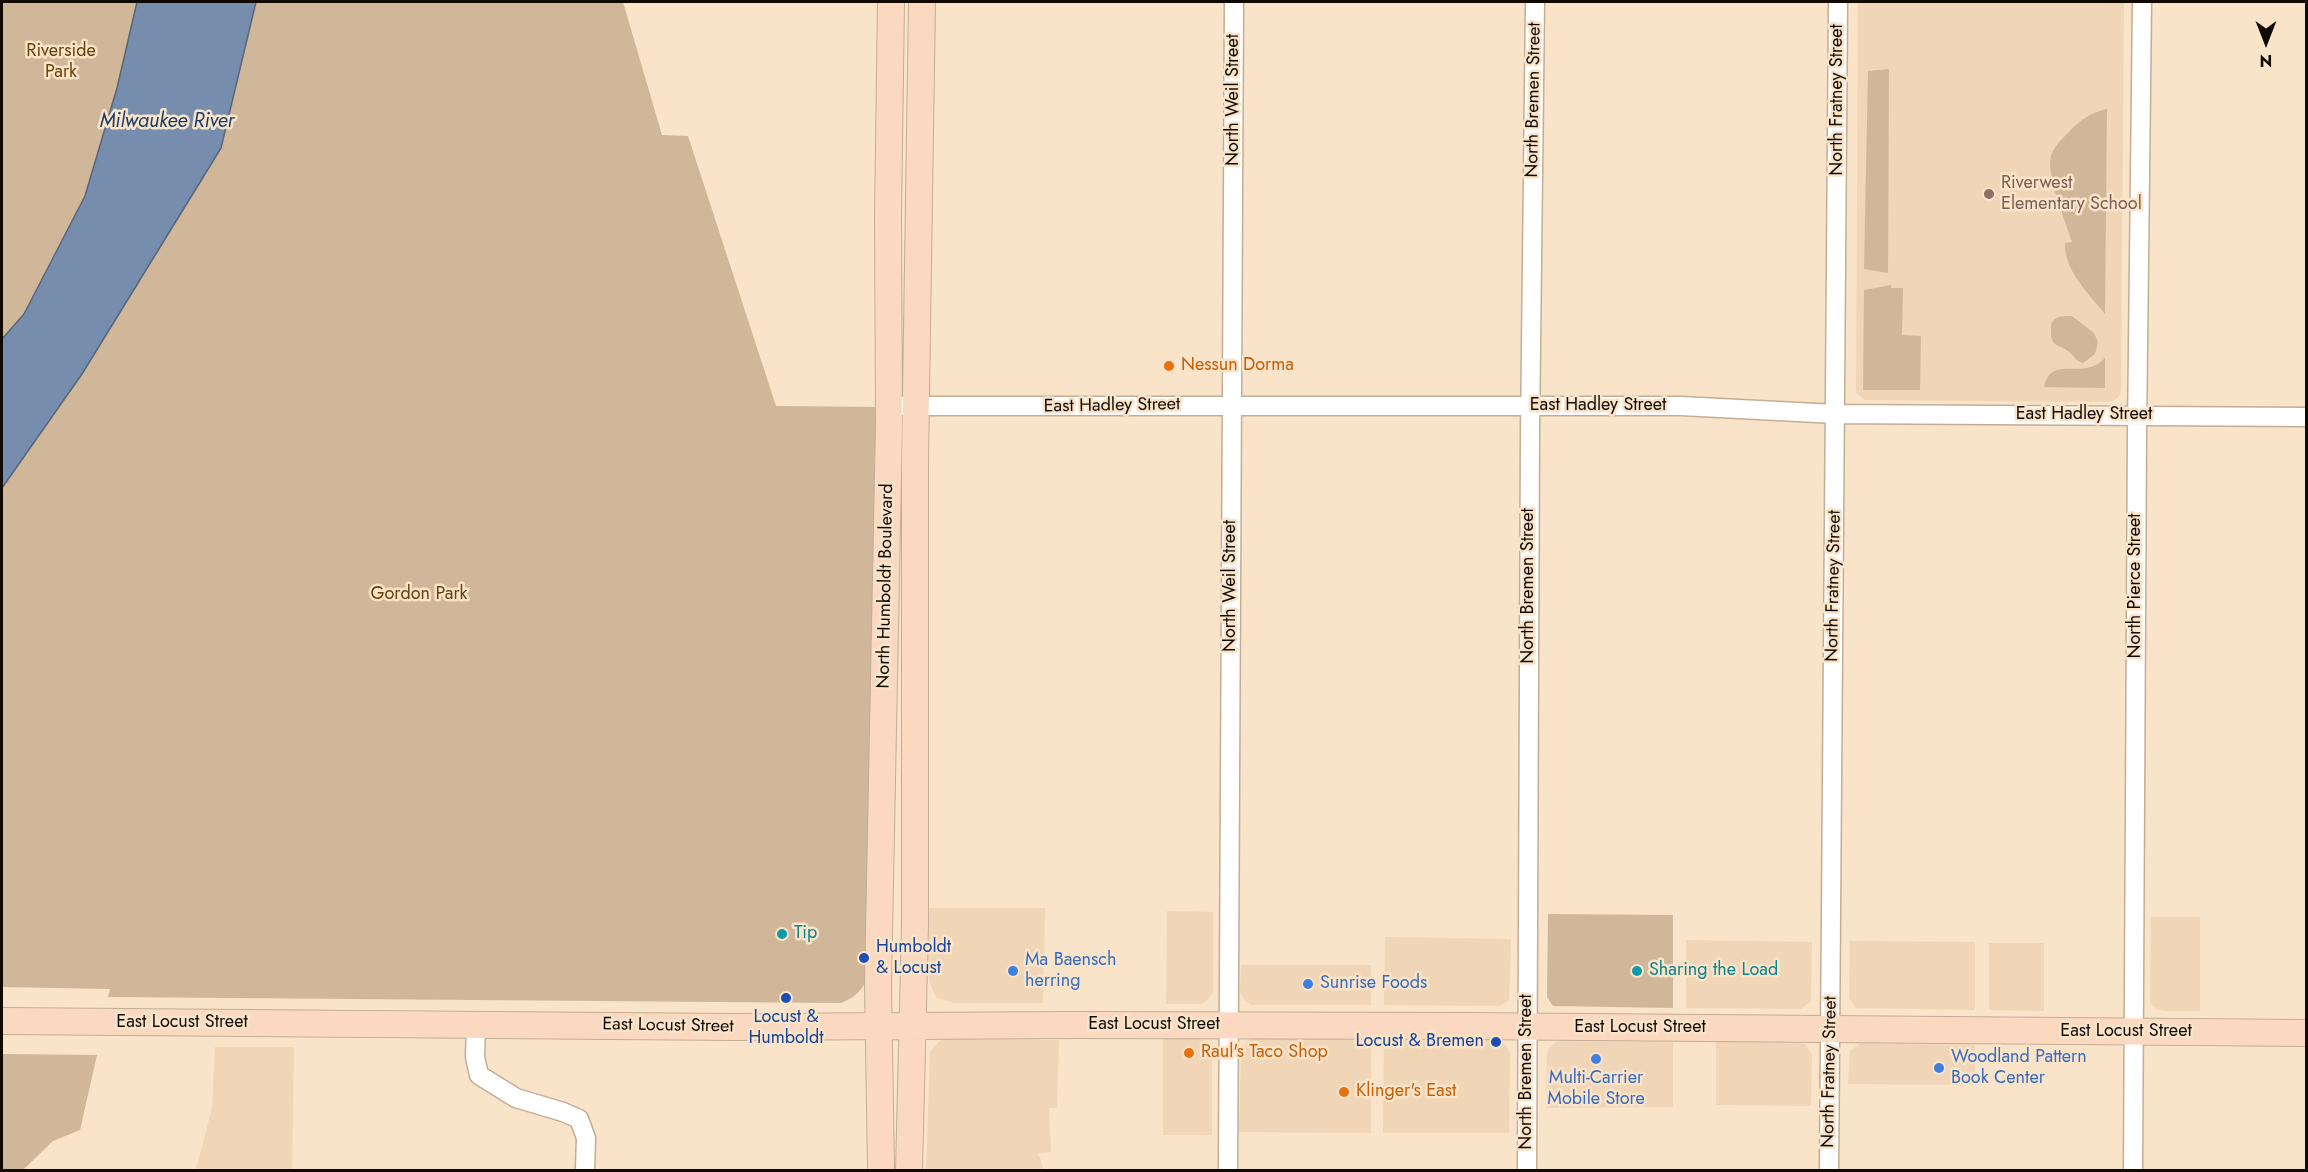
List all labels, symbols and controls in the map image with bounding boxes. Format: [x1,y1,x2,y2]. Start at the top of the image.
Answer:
north arrow [2236,12,2296,72]
street label: North Bremen Street [1522,22,1546,178]
street label: North Fratney Street [1827,24,1849,176]
street label: North Weil Street [1223,34,1245,166]
park label: Riverside Park [26,41,96,84]
text: N [2260,49,2272,72]
water label: Milwaukee River [100,110,234,134]
place label: Riverwest Elementary School [2001,173,2142,216]
marker: Riverwest Elementary School [1982,187,1996,201]
place label: Nessun Dorma [1181,355,1294,377]
marker: Nessun Dorma [1162,359,1176,373]
street label: East Hadley Street [1043,394,1181,418]
street label: East Hadley Street [1530,395,1666,417]
street label: East Hadley Street [2016,404,2152,426]
street label: North Humboldt Boulevard [873,483,899,689]
street label: North Bremen Street [1518,508,1540,664]
street label: North Fratney Street [1822,510,1846,662]
street label: North Pierce Street [2125,513,2147,659]
street label: North Weil Street [1220,520,1242,652]
park label: Gordon Park [371,584,467,606]
place label: Tip [794,923,817,945]
marker: Tip [775,927,789,941]
place label: Humboldt & Locust [876,937,951,980]
place label: Ma Baensch herring [1025,950,1116,992]
marker: Humboldt & Locust [857,951,871,965]
place label: Sharing the Load [1649,960,1778,982]
marker: Ma Baensch herring [1006,964,1020,978]
marker: Sharing the Load [1630,964,1644,978]
place label: Sunrise Foods [1320,973,1427,995]
marker: Sunrise Foods [1301,977,1315,991]
marker: Locust & Humboldt [779,991,793,1005]
street label: North Bremen Street [1516,994,1538,1150]
street label: North Fratney Street [1818,996,1842,1148]
place label: Locust & Humboldt [748,1007,824,1050]
street label: East Locust Street [116,1012,248,1034]
street label: East Locust Street [602,1014,734,1038]
street label: East Locust Street [1088,1014,1220,1036]
street label: East Locust Street [1574,1017,1706,1039]
street label: East Locust Street [2060,1021,2192,1043]
place label: Locust & Bremen [1356,1031,1484,1053]
marker: Locust & Bremen [1489,1035,1503,1049]
place label: Raul's Taco Shop [1201,1042,1328,1064]
marker: Raul's Taco Shop [1182,1046,1196,1060]
place label: Woodland Pattern Book Center [1951,1047,2087,1090]
marker: Multi-Carrier Mobile Store [1589,1052,1603,1066]
marker: Woodland Pattern Book Center [1932,1061,1946,1075]
place label: Multi-Carrier Mobile Store [1547,1068,1645,1110]
place label: Klinger's East [1356,1081,1456,1103]
marker: Klinger's East [1337,1085,1351,1099]

